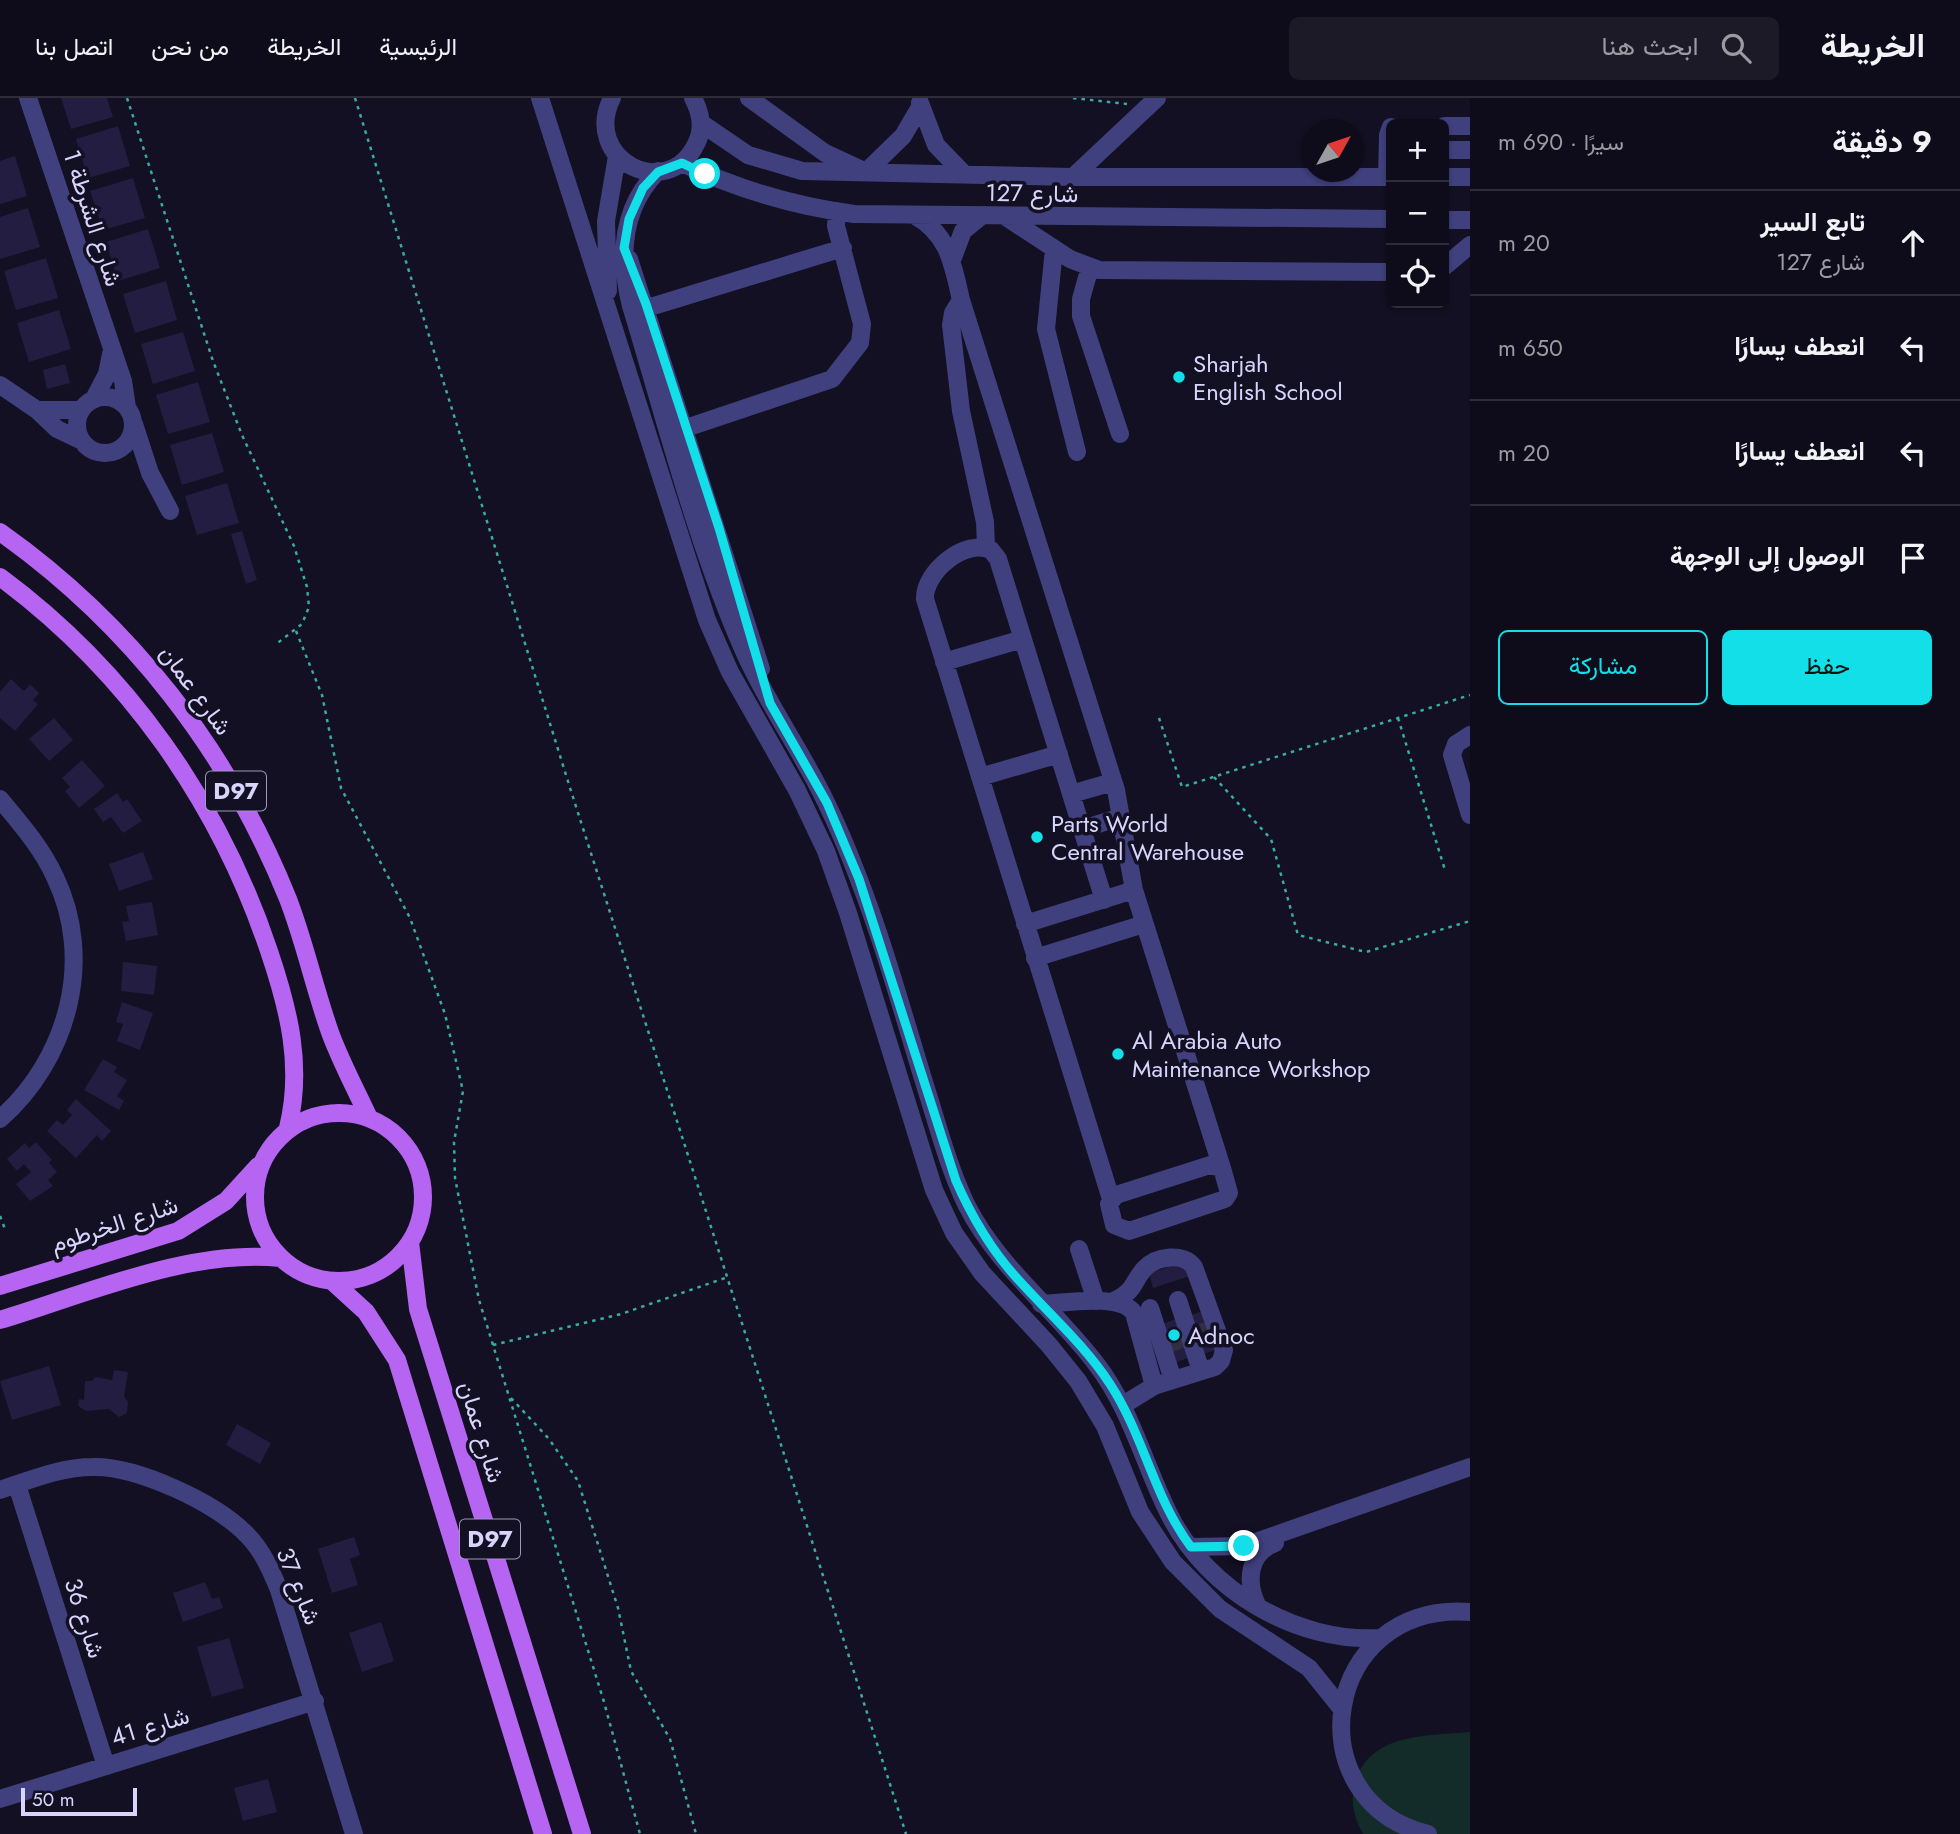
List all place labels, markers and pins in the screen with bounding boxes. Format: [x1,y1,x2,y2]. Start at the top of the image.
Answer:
place label: Sharjah English School [1193,346,1343,409]
marker: Sharjah English School [1171,369,1187,385]
place label: Parts World Central Warehouse [1051,806,1244,869]
marker: Parts World Central Warehouse [1029,829,1045,845]
place label: Al Arabia Auto Maintenance Workshop [1132,1023,1371,1086]
marker: Al Arabia Auto Maintenance Workshop [1110,1046,1126,1062]
place label: Adnoc [1188,1318,1255,1353]
marker: Adnoc [1166,1327,1182,1343]

